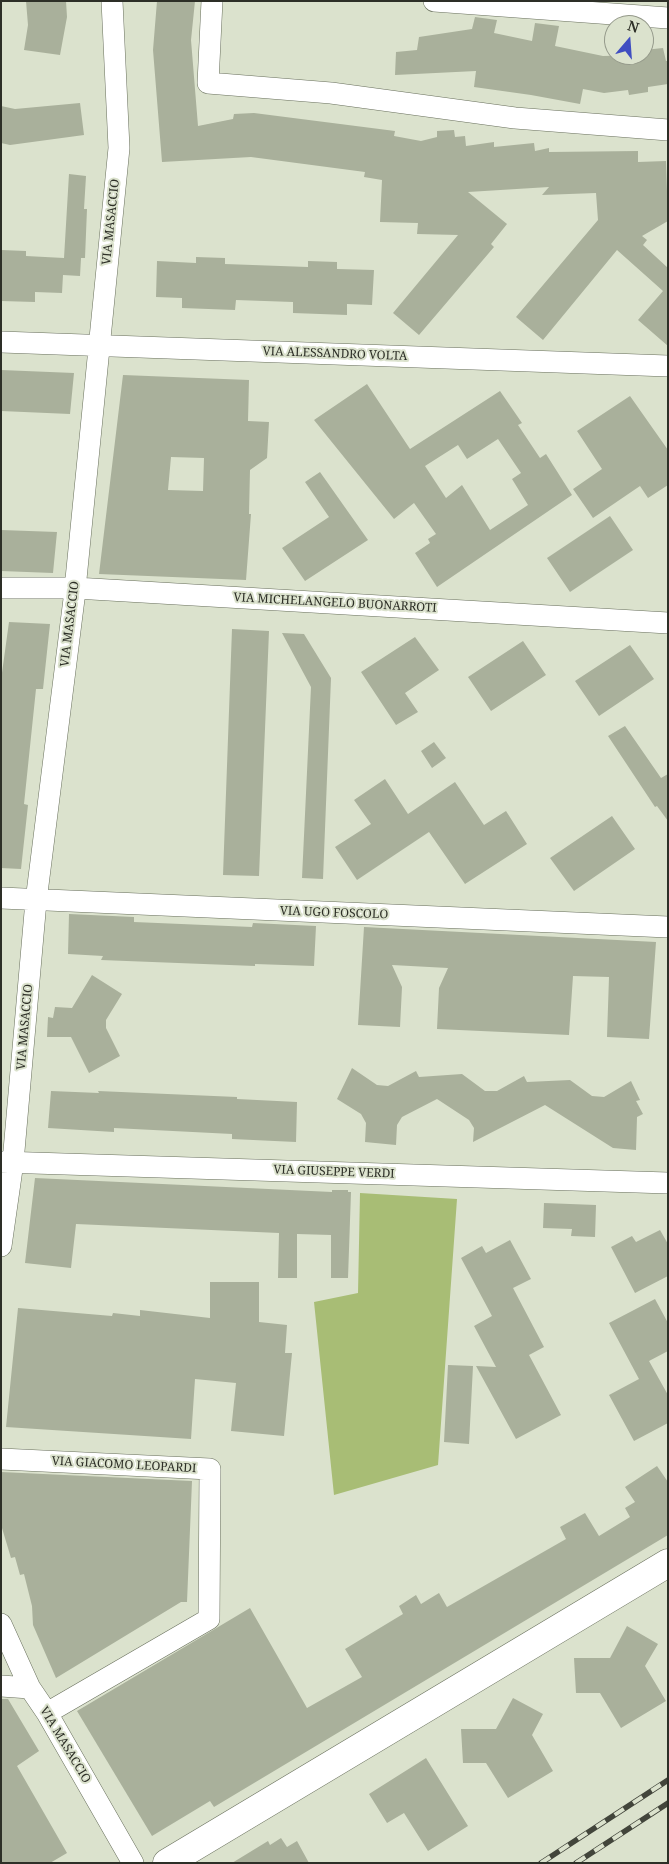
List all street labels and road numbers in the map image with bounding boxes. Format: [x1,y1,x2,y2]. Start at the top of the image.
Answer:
street label: VIA MASACCIO [99,178,123,266]
street label: VIA ALESSANDRO VOLTA [262,344,408,364]
street label: VIA MASACCIO [58,580,82,668]
street label: VIA MICHELANGELO BUONARROTI [233,590,437,616]
street label: VIA UGO FOSCOLO [280,904,388,922]
street label: VIA MASACCIO [14,983,36,1071]
street label: VIA GIUSEPPE VERDI [273,1163,395,1181]
street label: VIA GIACOMO LEOPARDI [51,1454,197,1476]
street label: VIA MASACCIO [37,1704,93,1786]

